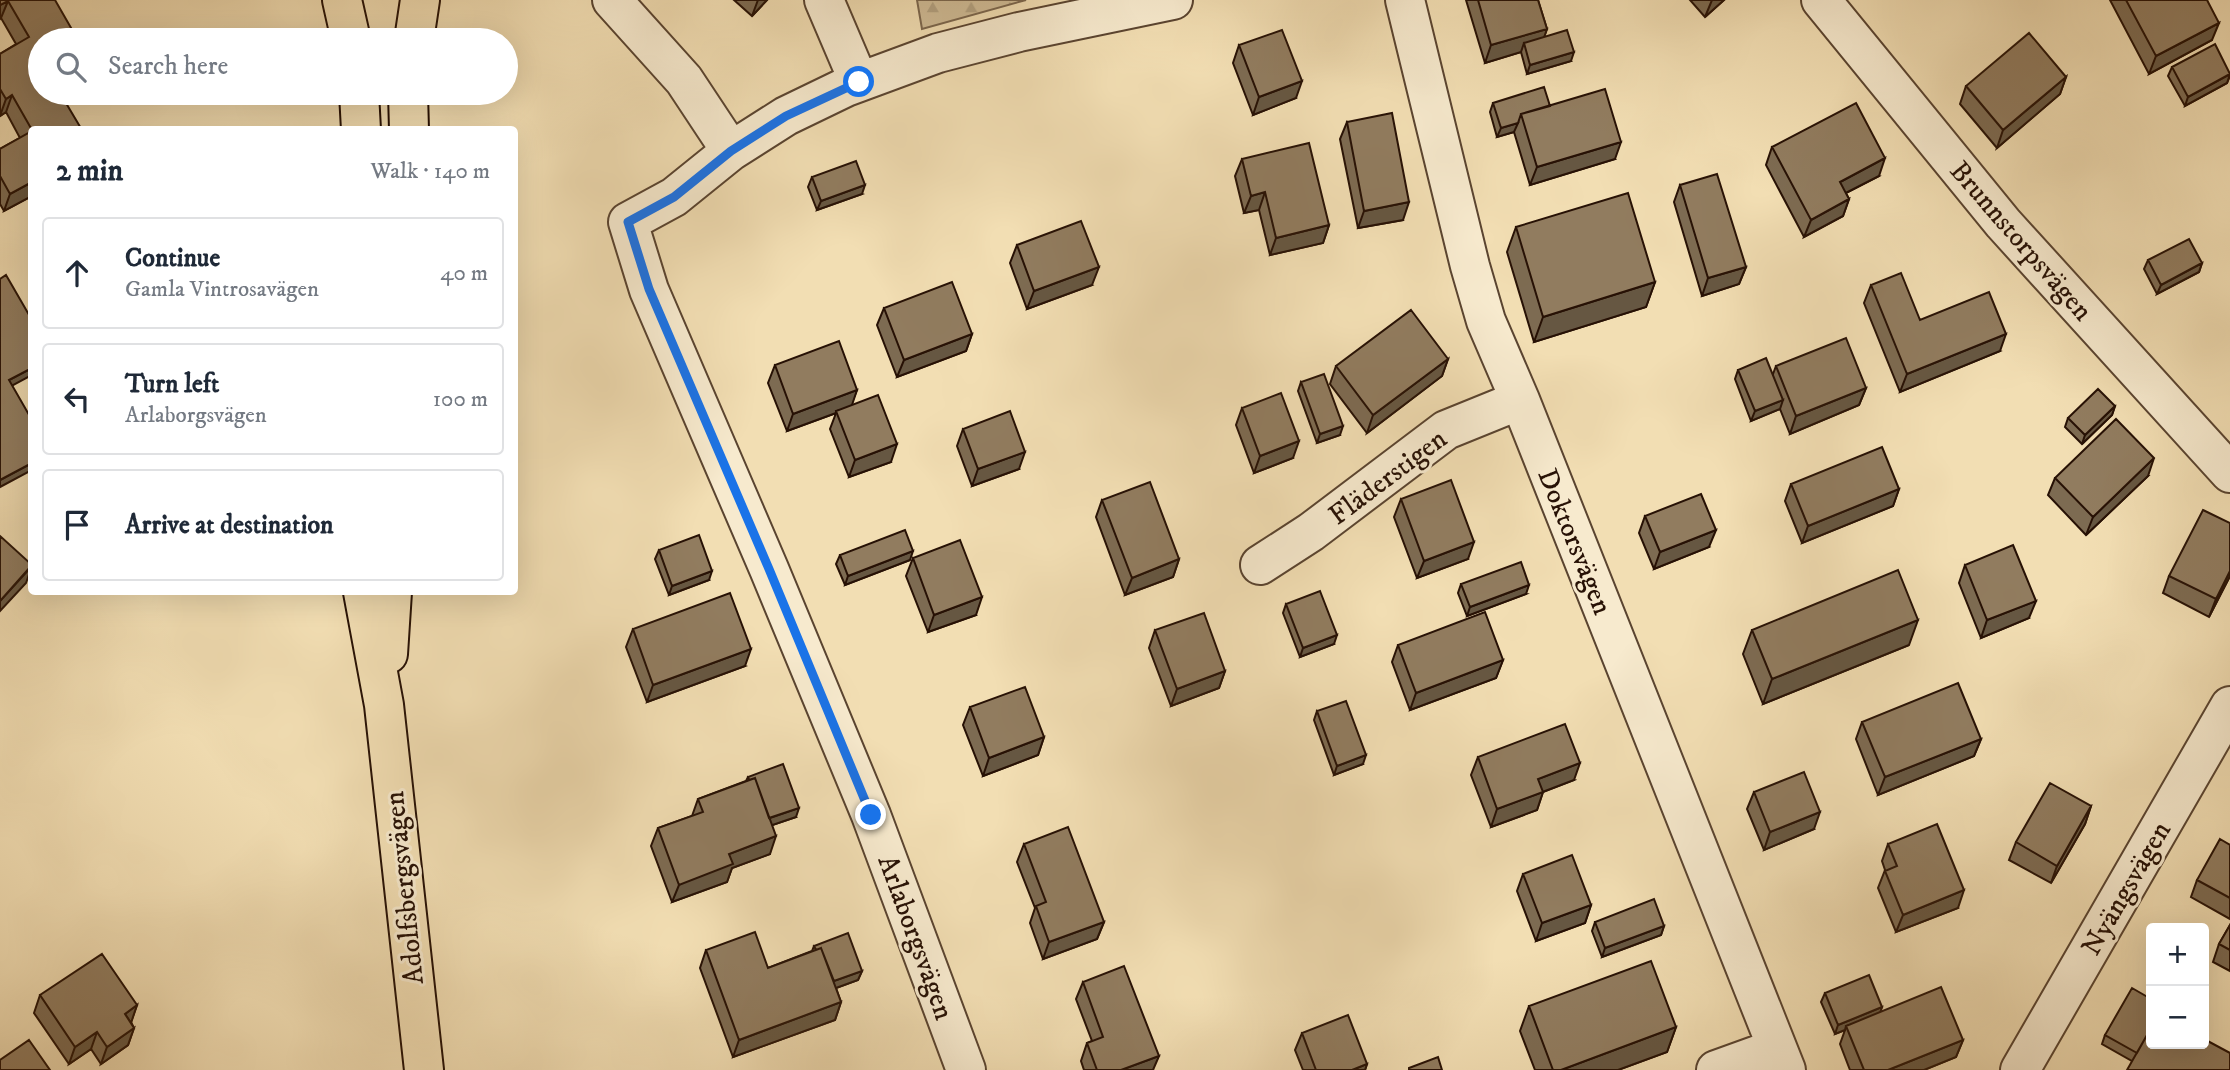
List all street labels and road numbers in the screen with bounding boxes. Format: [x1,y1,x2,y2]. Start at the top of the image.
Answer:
street label: Brunnstorpsvägen [1942,154,2100,328]
street label: Fläderstigen [1322,421,1454,533]
street label: Doktorsvägen [1529,463,1620,620]
street label: Adolfsbergsvägen [377,789,432,986]
street label: Nyängsvägen [2074,815,2179,962]
street label: Arlaborgsvägen [870,850,962,1025]

